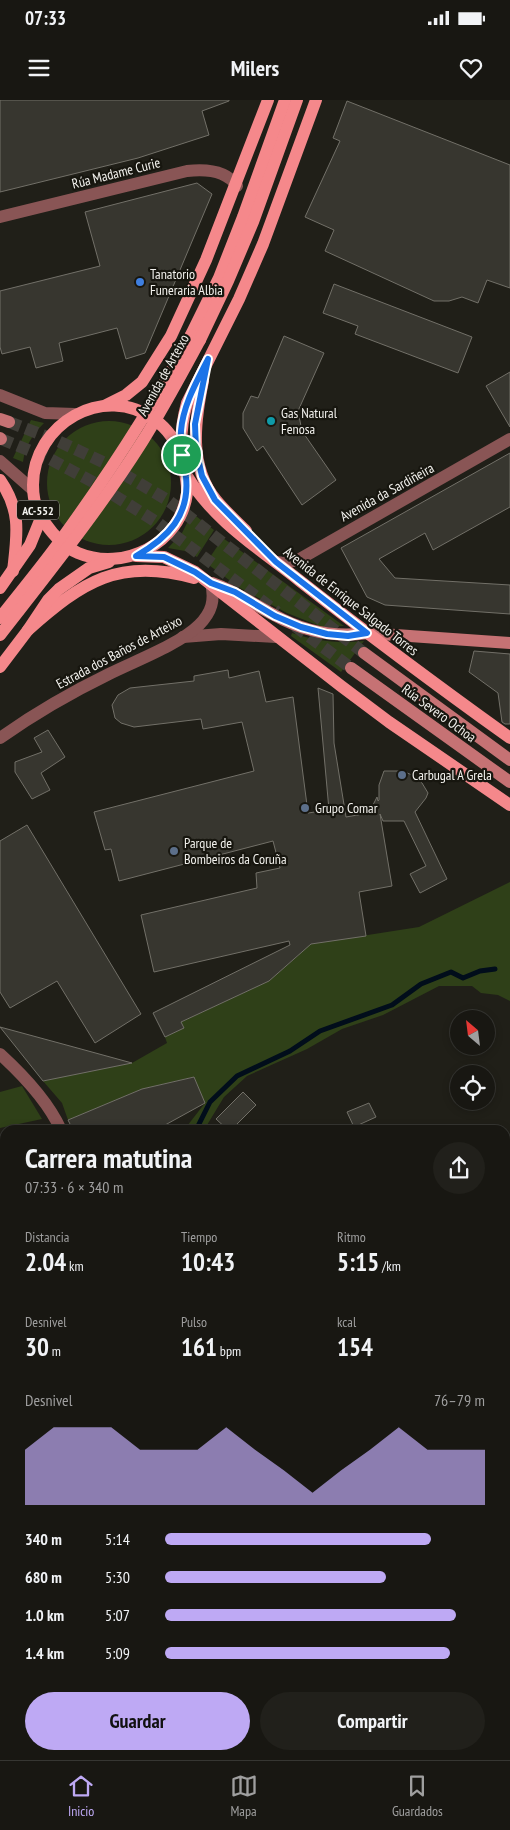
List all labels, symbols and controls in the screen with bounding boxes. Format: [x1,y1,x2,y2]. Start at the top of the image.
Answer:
text: 07:33 [25,6,66,30]
icon: menu [25,54,53,82]
text: Milers [231,54,279,82]
icon: heart [457,54,485,82]
street label: Rúa Madame Curie [70,153,162,193]
place label: Tanatorio Funeraria Albia [150,265,223,299]
marker: Tanatorio Funeraria Albia [134,276,146,288]
street label: Avenida de Arteixo [133,331,193,419]
place label: Gas Natural Fenosa [281,404,338,438]
marker: Gas Natural Fenosa [265,415,277,427]
pin [161,434,203,476]
icon: arrive [168,441,196,469]
street label: Avenida da Sardiñeira [337,459,437,525]
road number: AC-552 [17,500,59,520]
street label: Avenida de Enrique Salgado Torres [280,543,422,659]
street label: Estrada dos Baños de Arteixo [53,611,185,693]
street label: Rúa Severo Ochoa [398,680,480,746]
place label: Carbugal A Grela [412,766,492,784]
marker: Carbugal A Grela [396,769,408,781]
place label: Grupo Comar [315,799,378,817]
marker: Grupo Comar [299,802,311,814]
place label: Parque de Bombeiros da Coruña [184,834,287,868]
marker: Parque de Bombeiros da Coruña [168,845,180,857]
north arrow [450,1010,495,1055]
map controls [450,1010,495,1110]
button: locate [450,1065,495,1110]
text: Carrera matutina [25,1139,192,1176]
button: share [433,1142,485,1194]
text: 07:33 · 6 × 340 m [25,1177,123,1197]
text: Distancia [25,1228,69,1246]
text: Tiempo [181,1228,217,1246]
text: Ritmo [337,1228,366,1246]
text: 2.04 [25,1246,66,1278]
text: 10:43 [181,1246,235,1278]
text: 5:15 [337,1246,379,1278]
text: km [66,1257,84,1275]
text: /km [379,1257,401,1275]
text: Desnivel [25,1313,67,1331]
text: Pulso [181,1313,207,1331]
text: kcal [337,1313,356,1331]
text: 30 [25,1331,49,1363]
text: 161 [181,1331,217,1363]
text: 154 [337,1331,373,1363]
text: m [49,1342,61,1360]
text: bpm [217,1342,241,1360]
text: Desnivel [25,1390,72,1410]
text: 76–79 m [434,1390,485,1410]
text: 340 m [25,1529,62,1549]
text: 5:14 [105,1529,130,1549]
text: 680 m [25,1567,62,1587]
text: 5:30 [105,1567,130,1587]
text: 1.0 km [25,1605,64,1625]
text: 5:07 [105,1605,130,1625]
text: 1.4 km [25,1643,64,1663]
text: 5:09 [105,1643,130,1663]
button: Guardar [25,1692,250,1750]
button: Compartir [260,1692,485,1750]
tab: Inicio [67,1772,95,1820]
tab: Mapa [230,1772,258,1820]
tab: Guardados [392,1772,443,1820]

